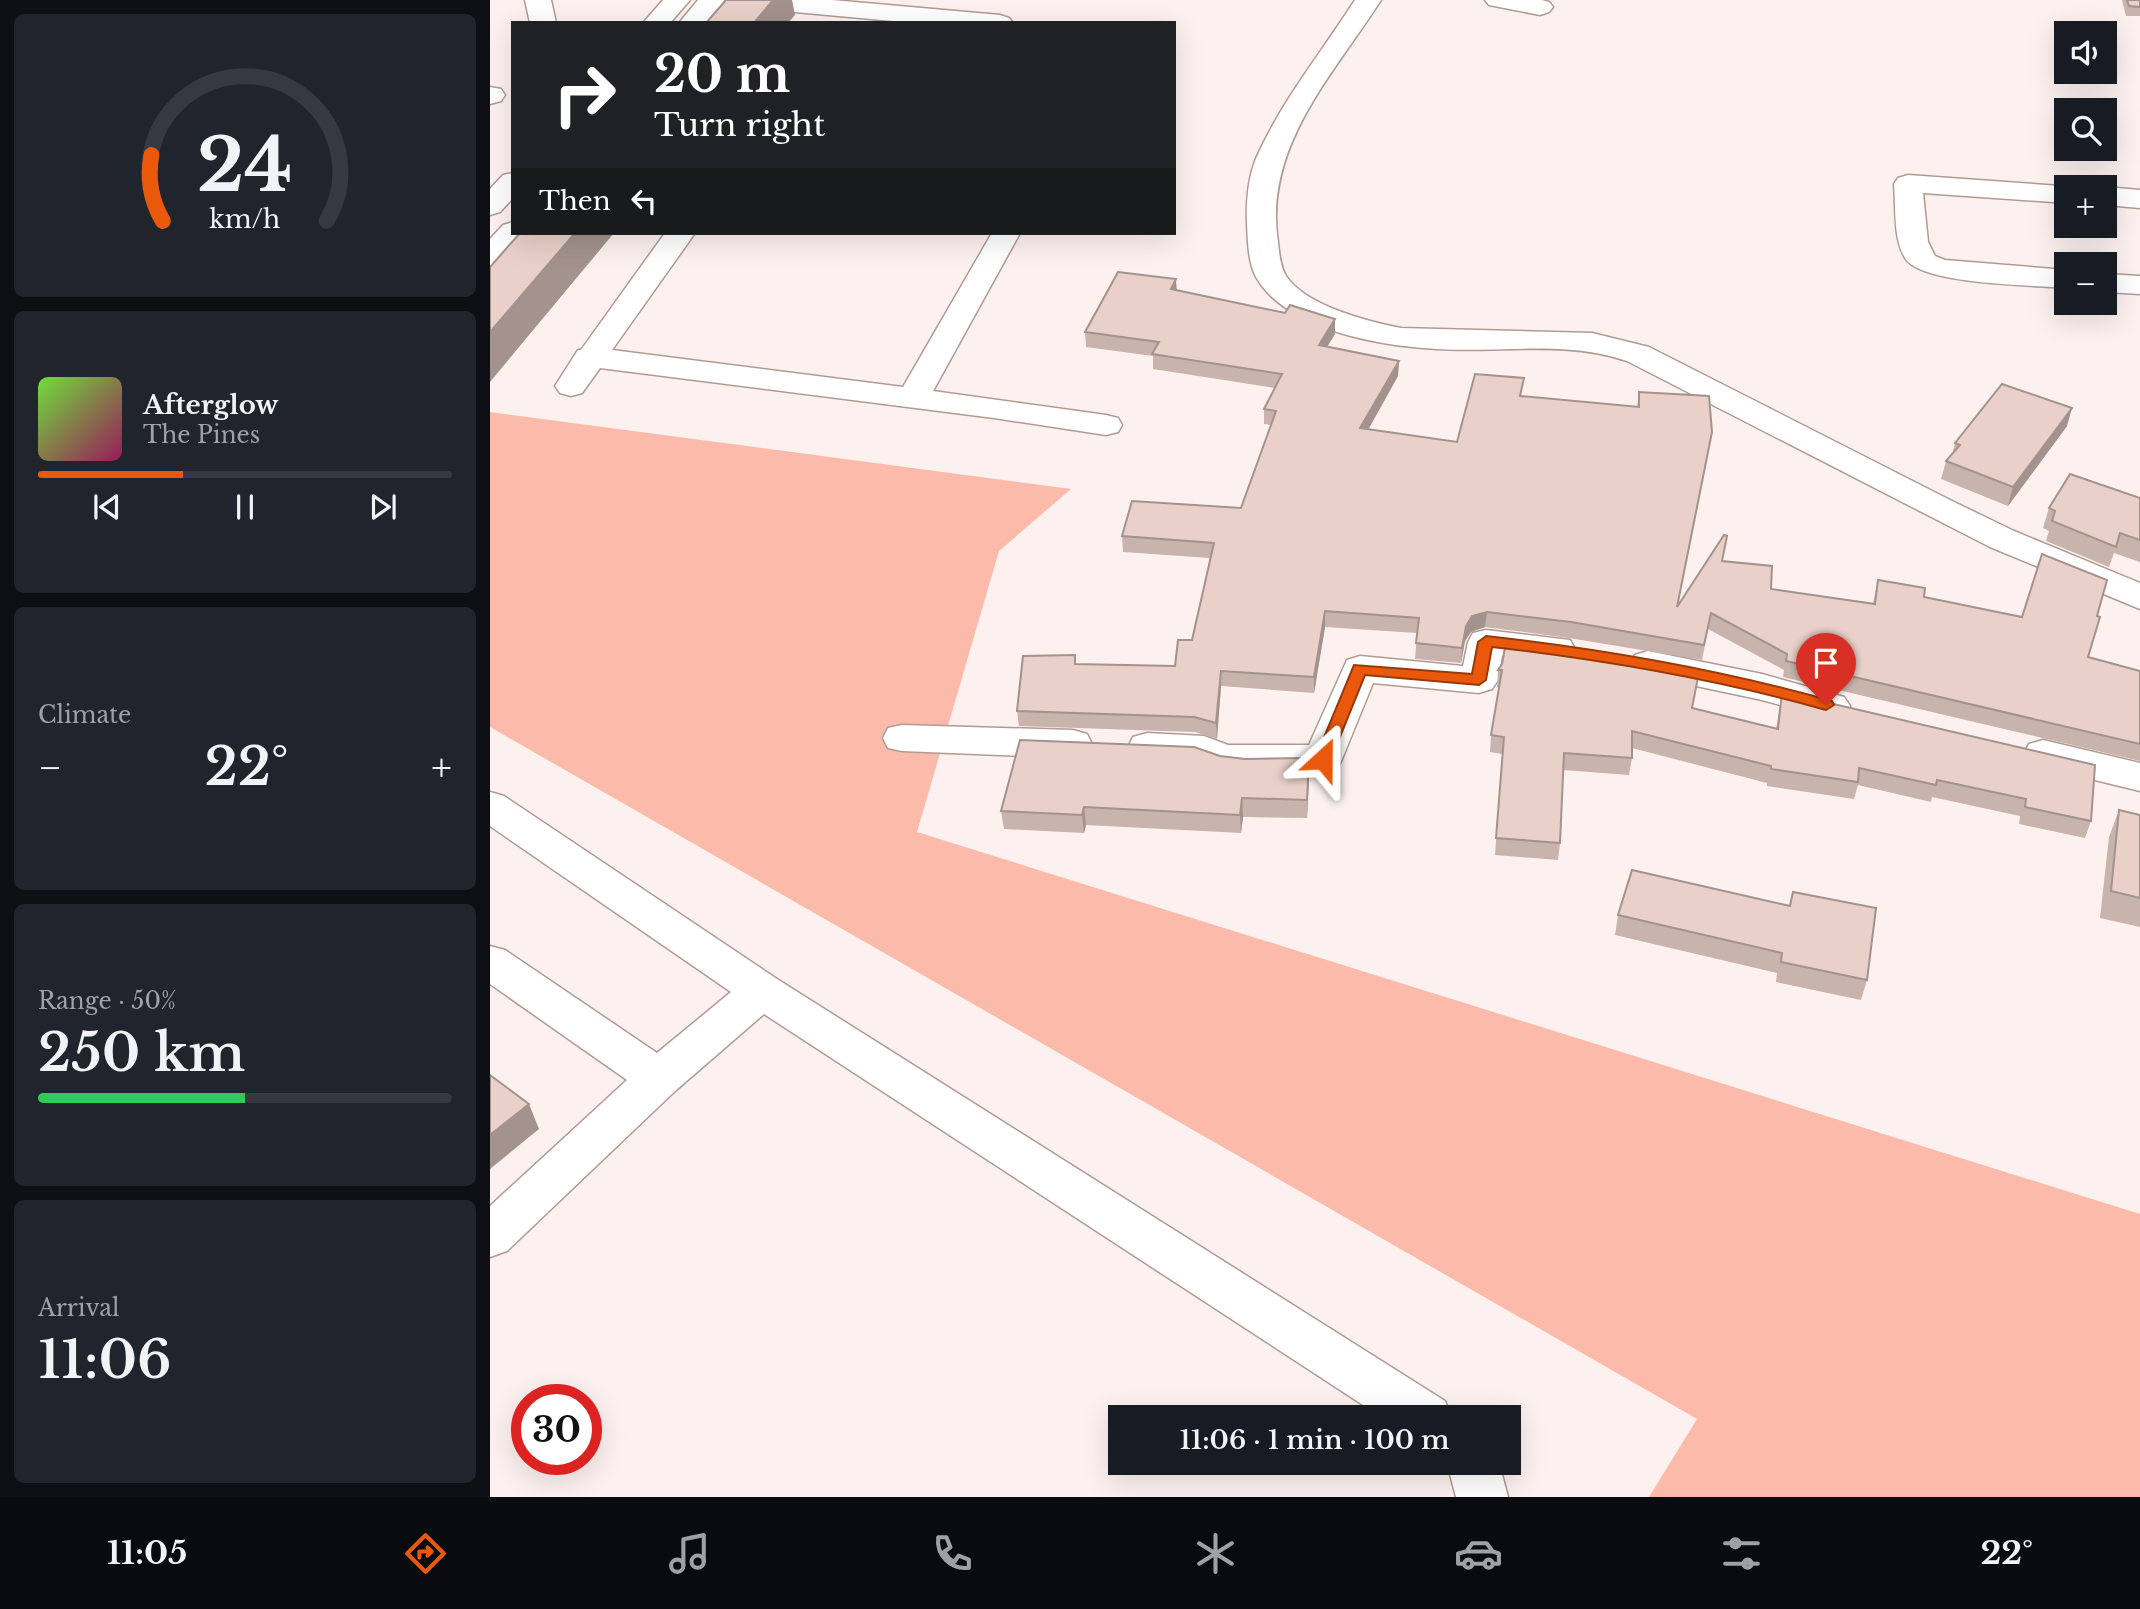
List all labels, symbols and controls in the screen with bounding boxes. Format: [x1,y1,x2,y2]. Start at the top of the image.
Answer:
map controls [2054,21,2117,315]
button: sound [2054,21,2117,84]
text: 20 m [654,44,790,105]
icon: right [539,49,630,140]
button: search [2054,98,2117,161]
text: Turn right [654,105,825,145]
text: 24 [197,121,293,212]
button: + [2054,175,2117,238]
icon: left [625,182,663,220]
text: Then [539,185,611,217]
text: km/h [210,204,280,235]
button: − [2054,252,2117,315]
text: Afterglow [143,389,279,421]
text: The Pines [143,421,260,449]
icon: previous [88,488,126,526]
icon: pause [226,488,264,526]
icon: next [364,488,402,526]
pin [1796,633,1856,705]
icon: arrive [1807,644,1845,682]
text: Climate [38,701,131,729]
position arrow [1286,722,1360,796]
text: 22° [205,735,289,799]
text: − [38,744,62,791]
text: + [431,744,452,791]
text: Range · 50% [38,987,176,1015]
text: 250 km [38,1021,245,1085]
text: Arrival [38,1294,119,1322]
text: 11:06 [38,1328,172,1392]
speed limit sign: 30 [511,1384,602,1475]
text: 11:06 · 1 min · 100 m [1179,1424,1450,1456]
icon: directions [401,1529,450,1578]
icon: music [665,1529,714,1578]
icon: phone [928,1529,977,1578]
icon: climate [1191,1529,1240,1578]
icon: car [1454,1529,1503,1578]
icon: filters [1717,1529,1766,1578]
text: 11:05 [107,1533,187,1573]
text: 22° [1980,1533,2033,1573]

